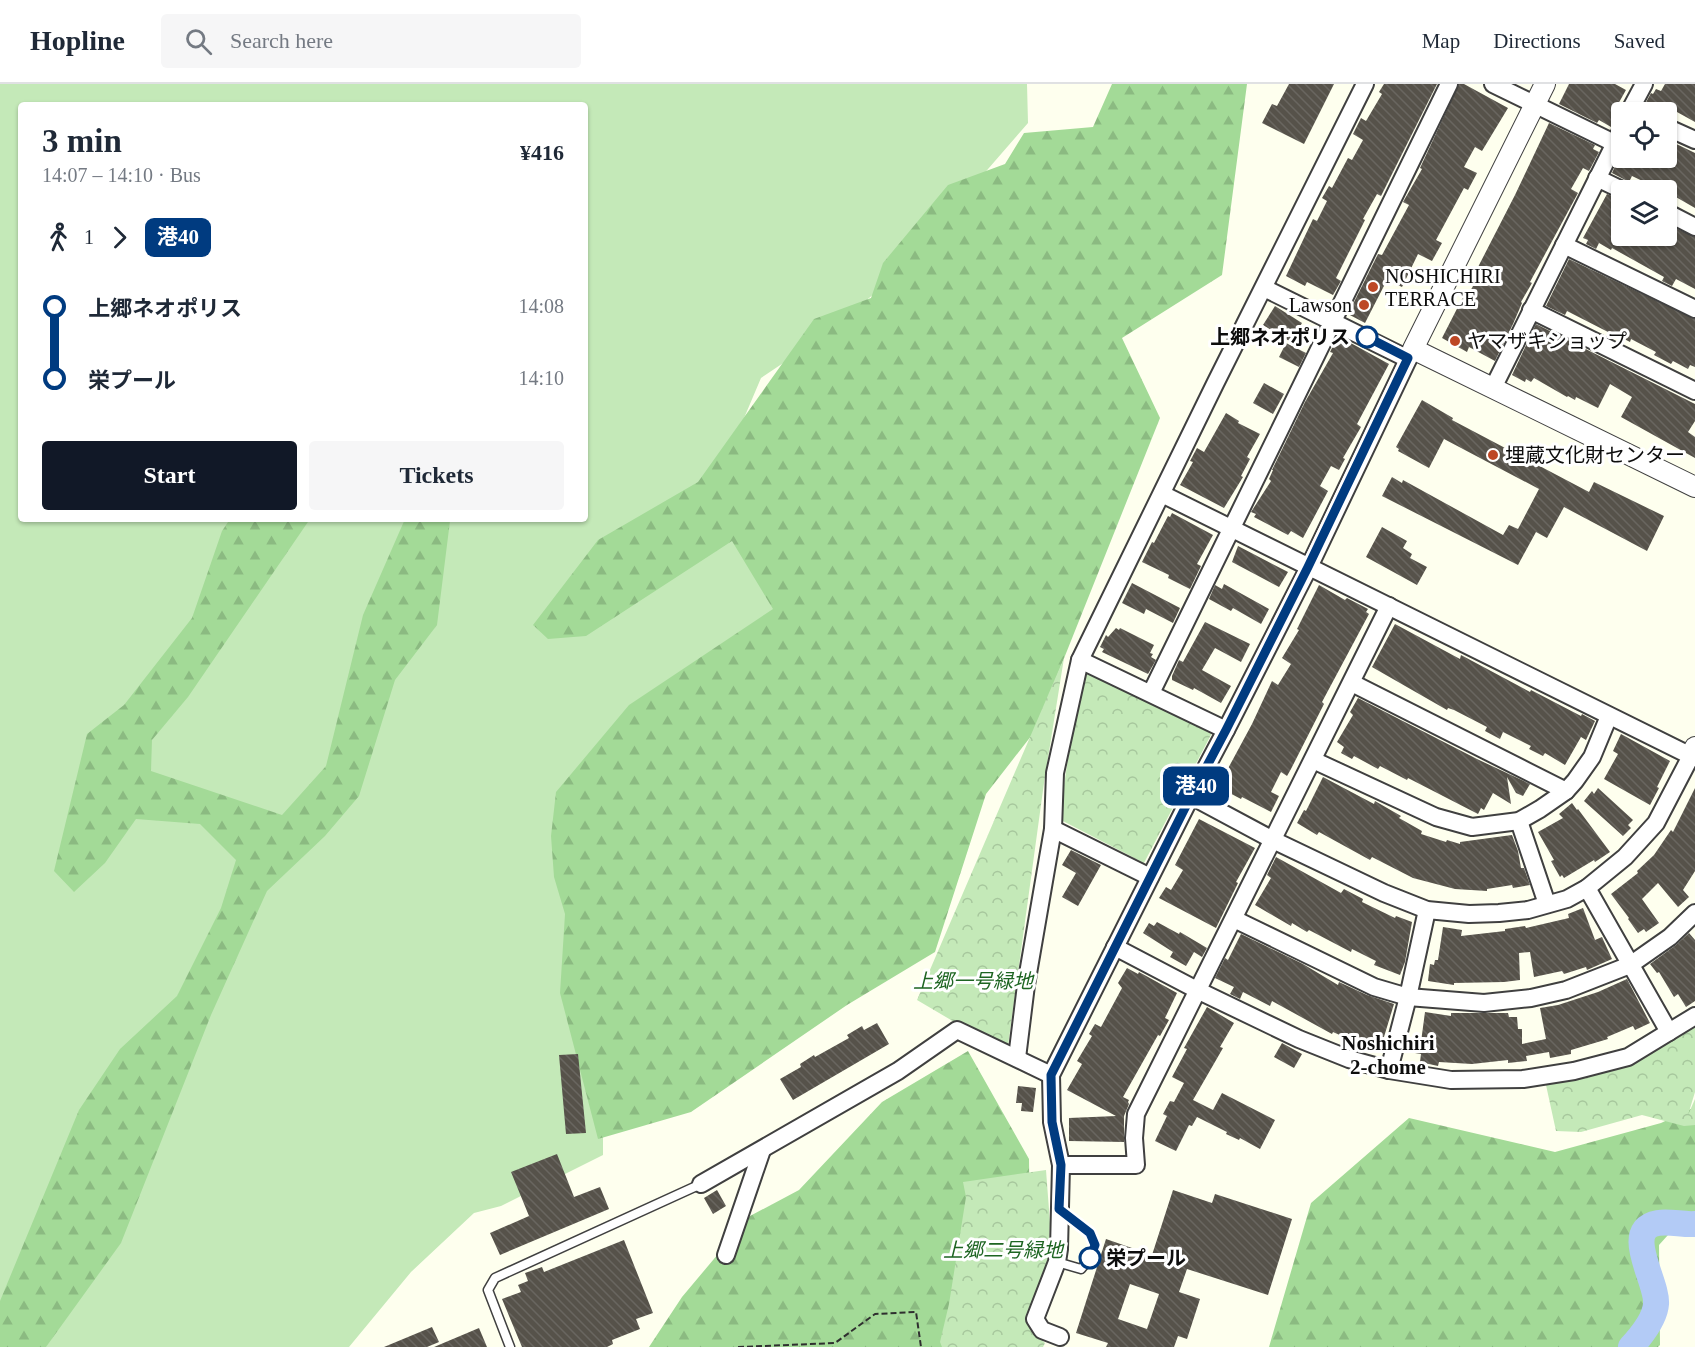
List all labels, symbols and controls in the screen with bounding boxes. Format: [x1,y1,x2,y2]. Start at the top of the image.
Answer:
search box [161,14,581,68]
text: Hopline [30,25,125,56]
icon: search [182,25,215,58]
text: Search here [230,28,333,53]
text: Map [1422,29,1460,53]
text: Directions [1493,29,1581,53]
text: Saved [1614,29,1665,53]
map controls [1611,102,1677,246]
button: locate [1611,102,1677,168]
text: 3 min [42,123,122,159]
text: ¥416 [520,140,564,165]
text: 14:07 – 14:10 · Bus [42,164,201,186]
button: layers [1611,180,1677,246]
icon: walk [42,221,75,254]
icon: forward [103,221,136,254]
text: 港40 [157,225,199,249]
text: 1 [84,226,94,248]
place label: NOSHICHIRI TERRACE [1385,265,1501,310]
marker: NOSHICHIRI TERRACE [1366,280,1380,294]
place label: Lawson [1289,294,1352,316]
text: 14:08 [518,295,564,317]
text: 上郷ネオポリス [88,296,242,321]
marker: Lawson [1357,298,1371,312]
place label: 上郷ネオポリス [1210,326,1350,348]
marker: 上郷ネオポリス [1356,326,1378,348]
place label: ヤマザキショップ [1467,330,1627,352]
marker: ヤマザキショップ [1448,334,1462,348]
text: 14:10 [518,367,564,389]
text: 栄プール [88,368,176,393]
button: Start [42,441,297,510]
button: Tickets [309,441,564,510]
place label: 埋蔵文化財センター [1505,444,1685,466]
marker: 埋蔵文化財センター [1486,448,1500,462]
line badge: 港40 [1162,766,1230,806]
text: 港40 [1175,774,1217,798]
park label: 上郷一号緑地 [913,970,1035,992]
district label: Noshichiri 2-chome [1341,1031,1435,1079]
park label: 上郷二号緑地 [943,1239,1065,1261]
marker: 栄プール [1079,1247,1101,1269]
place label: 栄プール [1106,1247,1186,1269]

